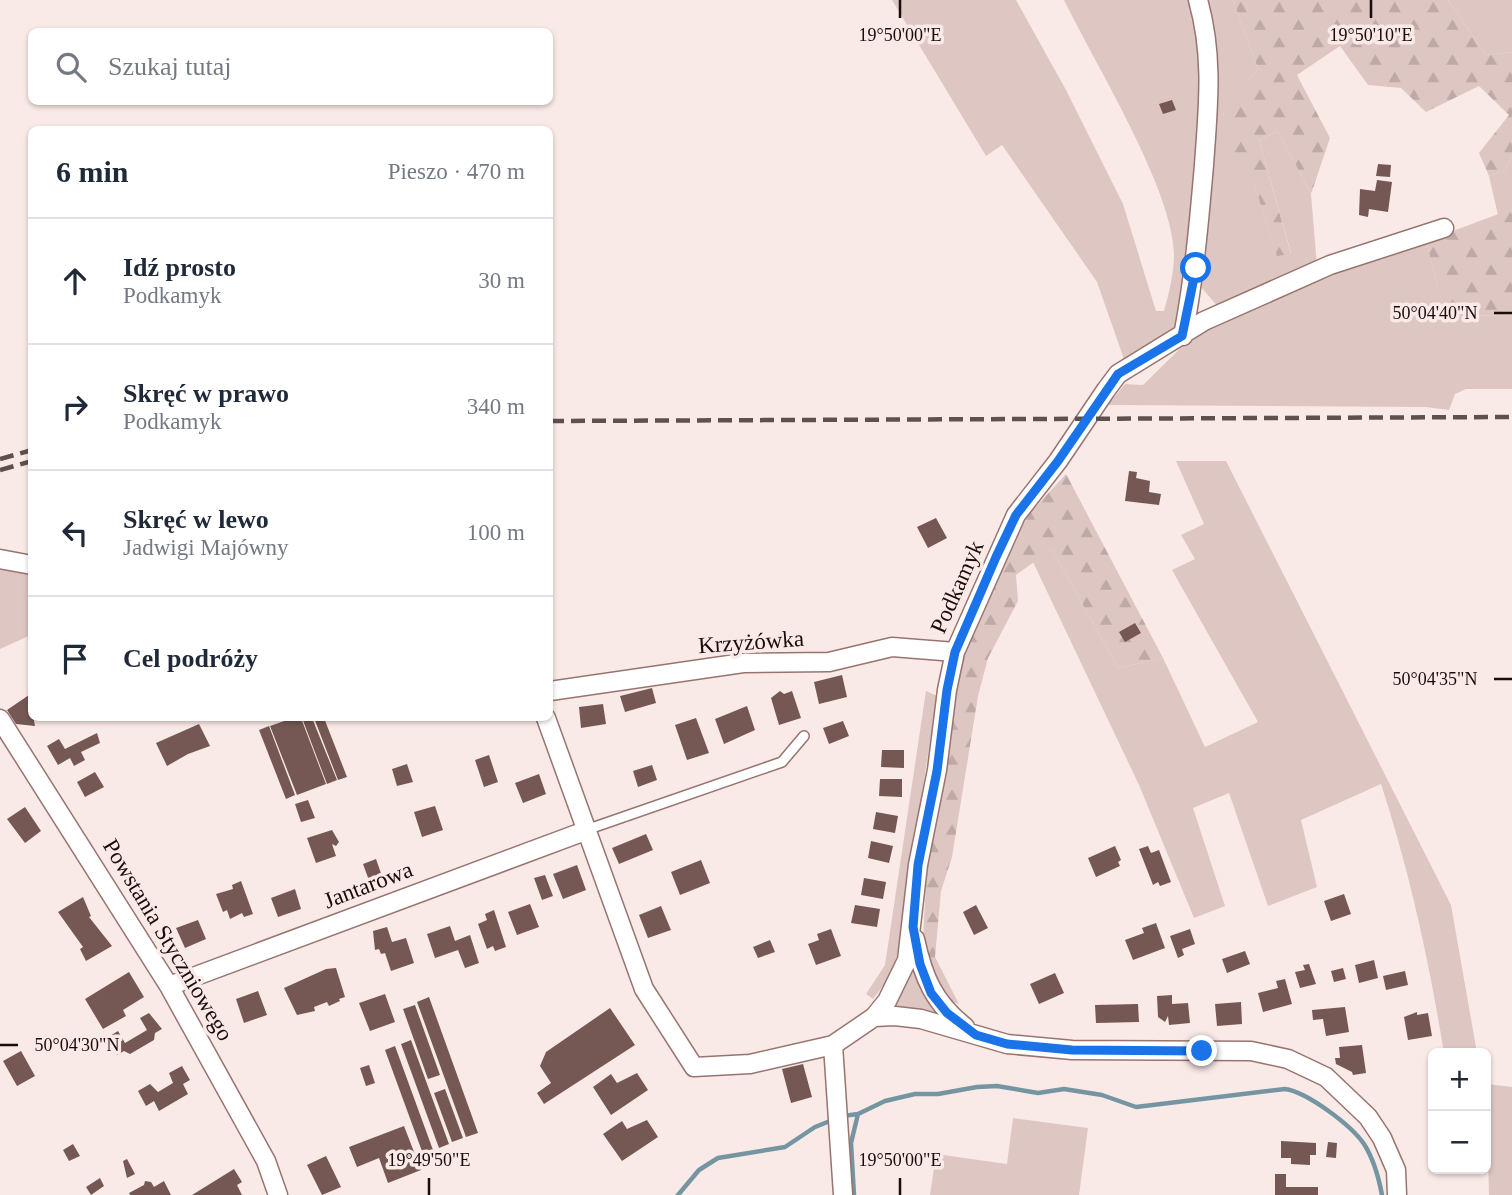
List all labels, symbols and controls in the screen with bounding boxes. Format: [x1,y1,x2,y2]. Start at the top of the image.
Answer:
text: 19°50'00"E [859,25,941,45]
text: 19°50'10"E [1330,25,1412,45]
search box [28,28,553,105]
icon: search [52,48,90,86]
text: Szukaj tutaj [108,52,231,81]
text: 6 min [56,155,129,188]
text: Pieszo · 470 m [388,159,525,184]
route start [1180,252,1211,283]
text: Idź prosto [123,253,236,282]
icon: ahead [56,262,94,300]
text: 30 m [478,268,525,293]
text: Podkamyk [123,283,221,308]
text: 50°04'40"N [1393,303,1477,323]
text: Skręć w prawo [123,379,289,408]
icon: right [56,388,94,426]
text: 340 m [467,394,525,419]
text: Podkamyk [123,409,221,434]
text: Skręć w lewo [123,505,269,534]
icon: left [56,514,94,552]
text: 100 m [467,520,525,545]
text: Jadwigi Majówny [123,535,288,560]
street label: Podkamyk [926,537,989,637]
street label: Krzyżówka [697,626,805,658]
icon: arrive [56,640,94,678]
text: Cel podróży [123,644,258,673]
text: 50°04'35"N [1393,669,1477,689]
street label: Powstania Styczniowego [98,835,238,1045]
street label: Jantarowa [320,857,416,913]
text: 50°04'30"N [35,1035,119,1055]
route end [1186,1035,1217,1066]
map controls [1428,1048,1491,1174]
button: + [1428,1048,1491,1111]
button: − [1428,1111,1491,1174]
text: 19°49'50"E [388,1150,470,1170]
text: 19°50'00"E [859,1150,941,1170]

